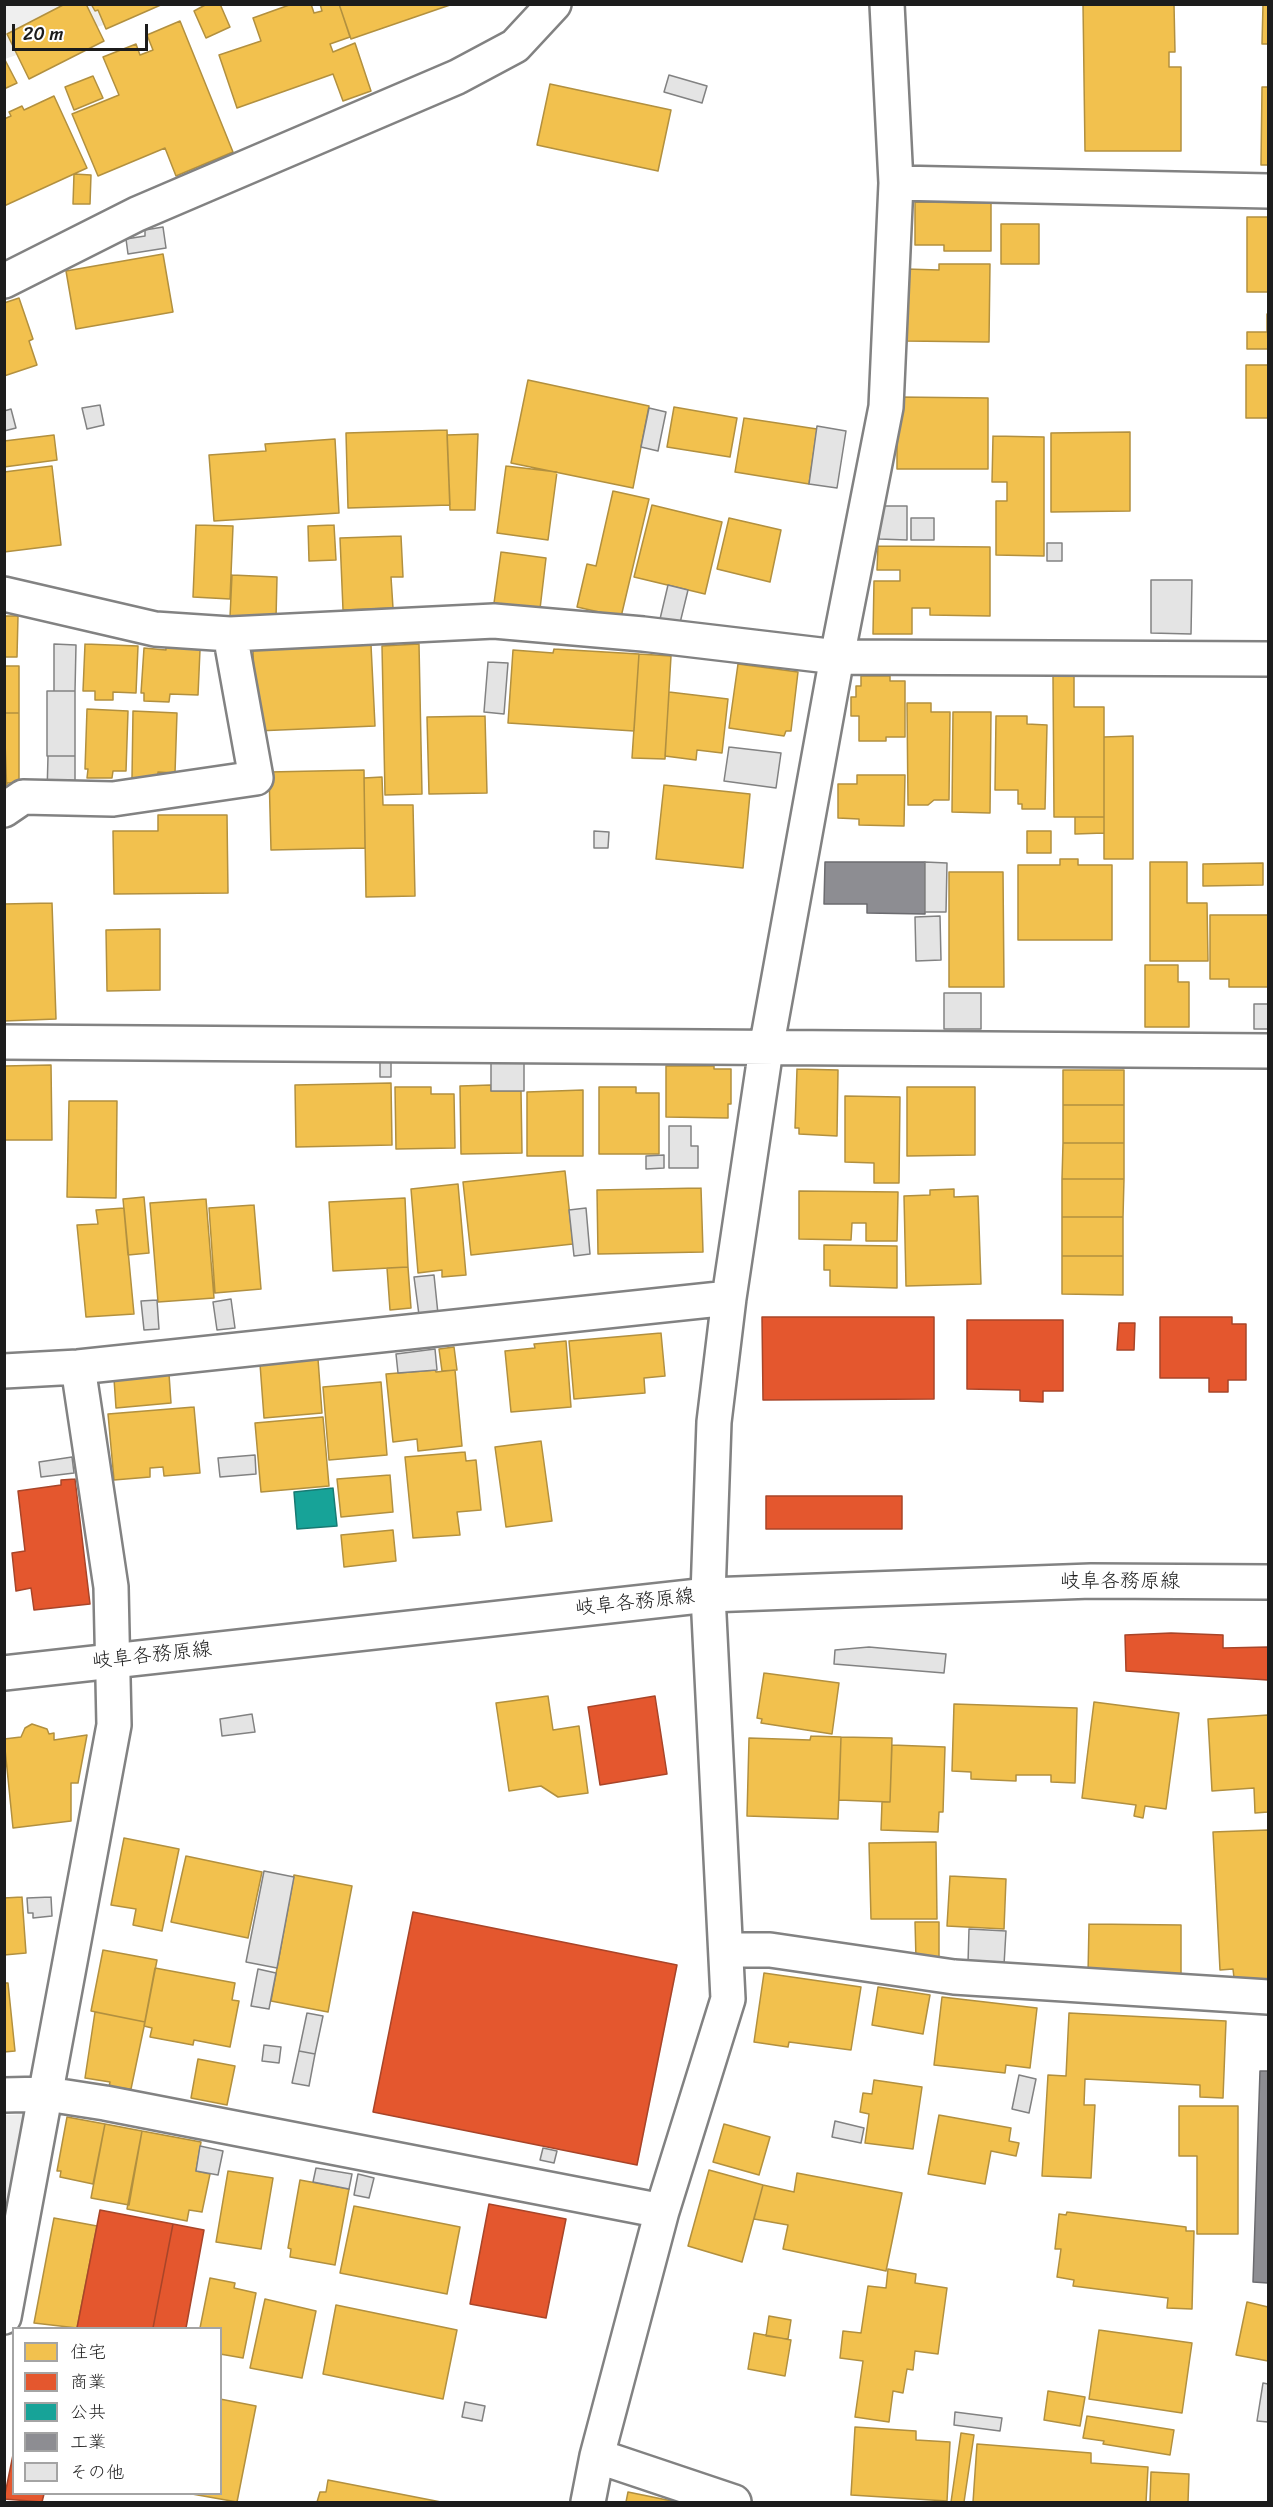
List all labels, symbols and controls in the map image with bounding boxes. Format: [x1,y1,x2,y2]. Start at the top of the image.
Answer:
scale bar [15,12,152,50]
text: 20 m [23,18,63,50]
street label: 岐阜各務原線 [1060,1570,1180,1594]
street label: 岐阜各務原線 [574,1585,696,1621]
street label: 岐阜各務原線 [91,1638,213,1674]
legend [12,2327,222,2495]
text: 住宅 [70,2336,106,2368]
text: 商業 [70,2366,106,2398]
text: 公共 [70,2396,106,2428]
text: 工業 [70,2426,106,2458]
text: その他 [70,2456,124,2488]

